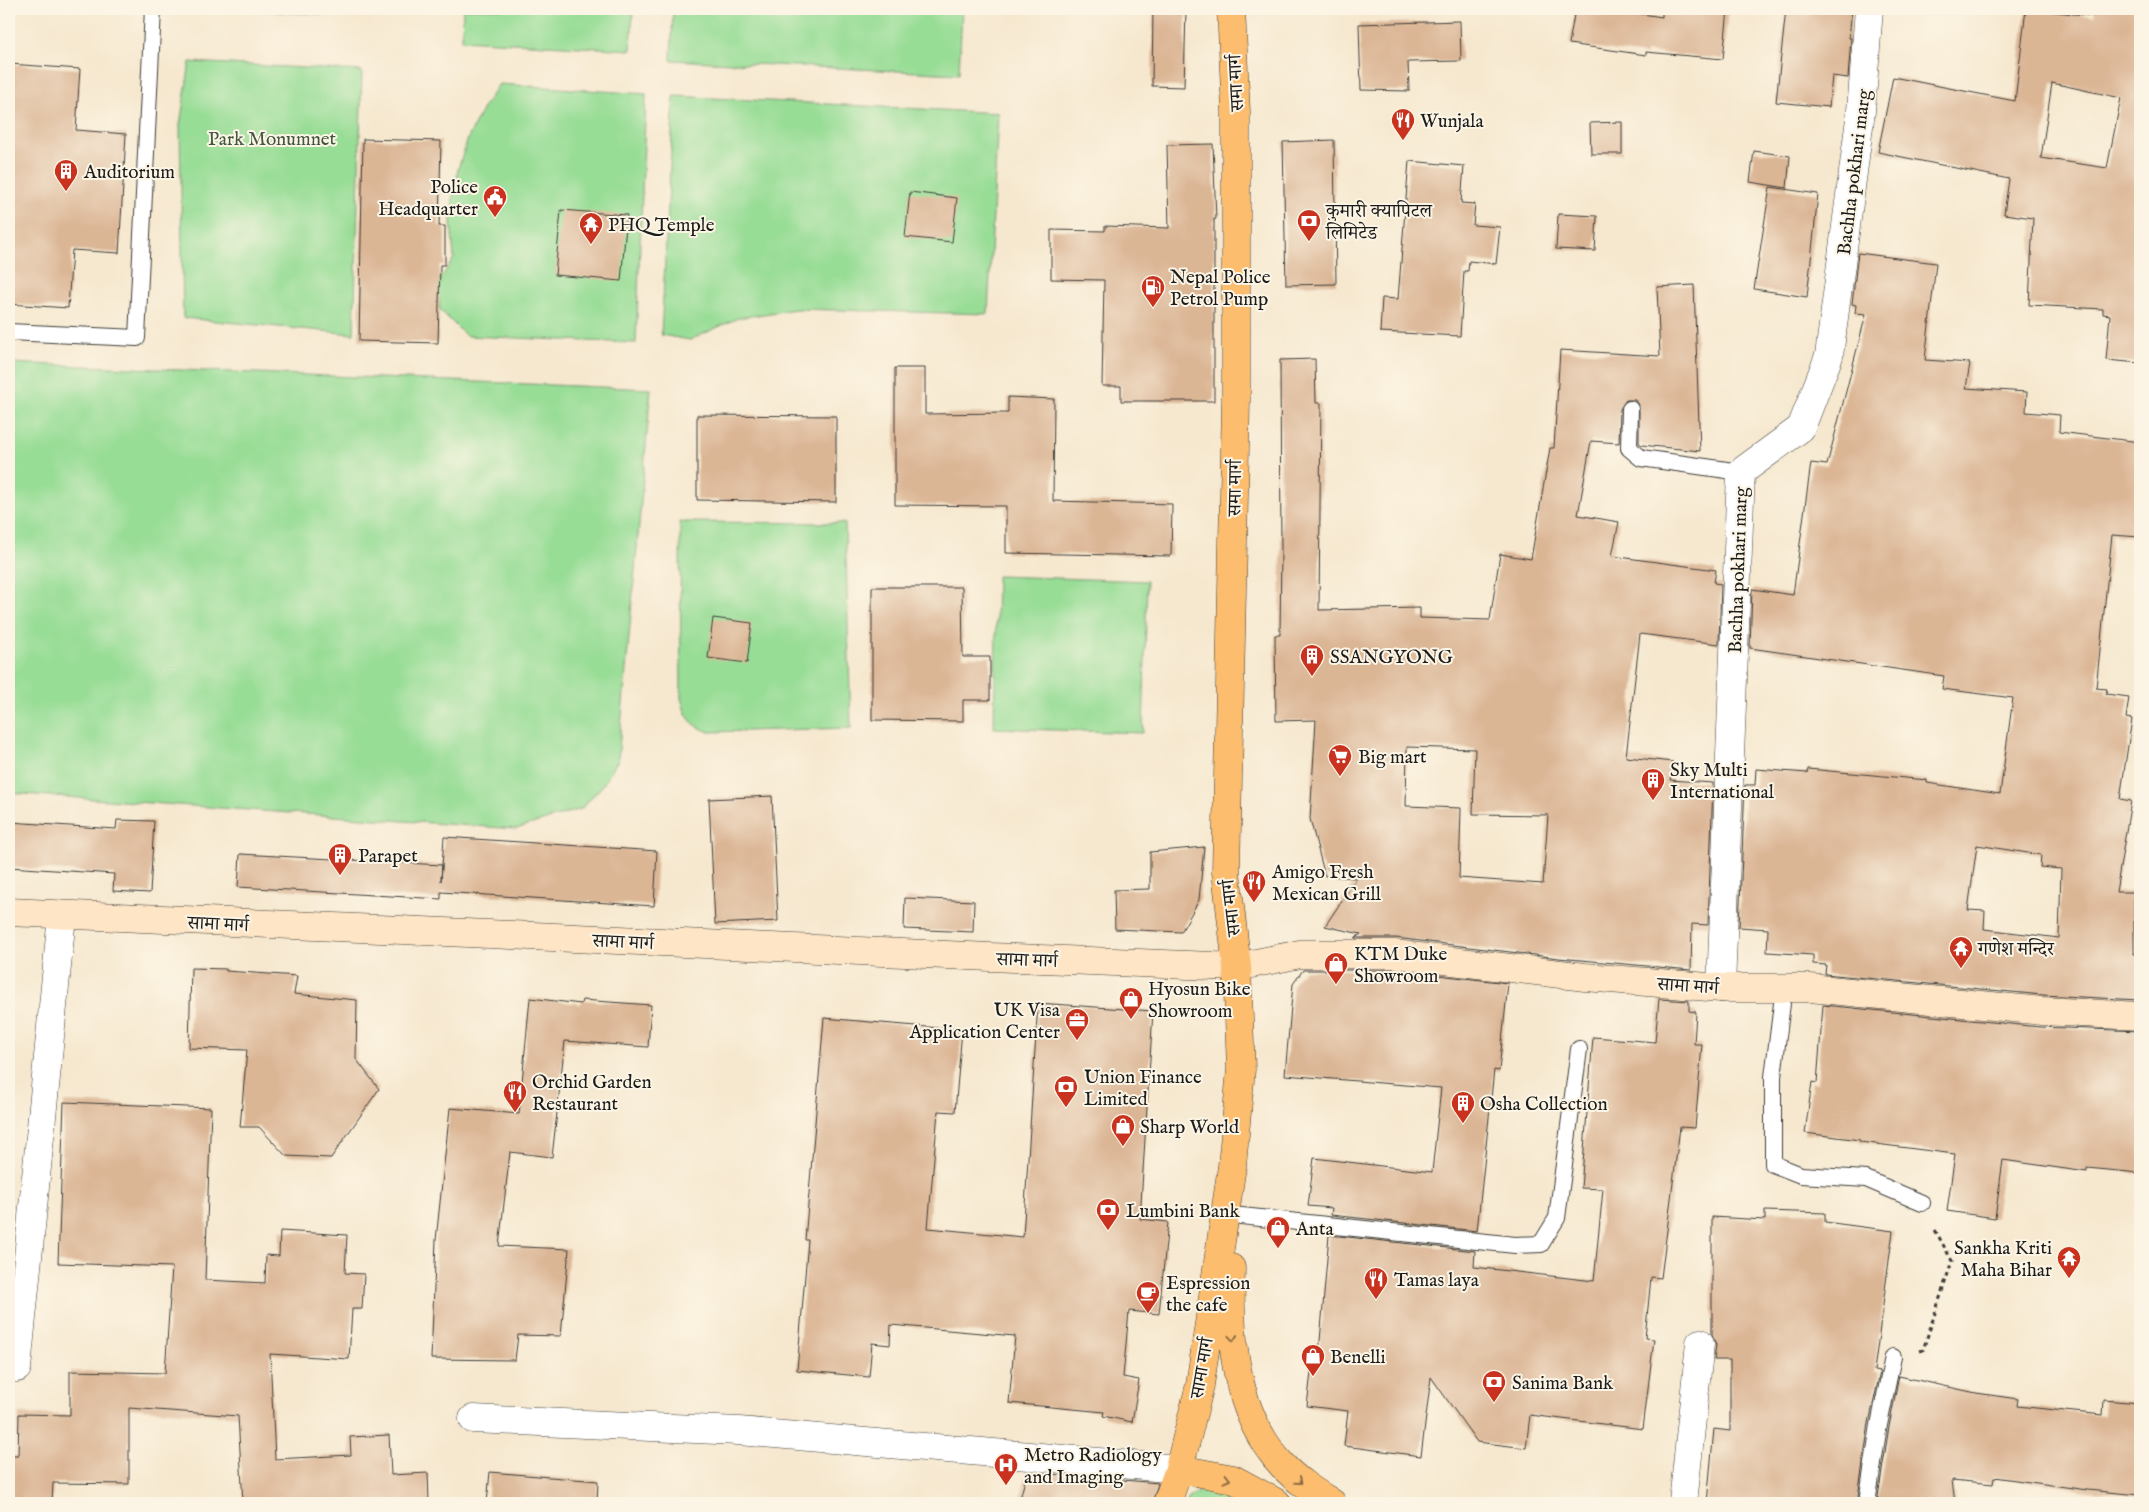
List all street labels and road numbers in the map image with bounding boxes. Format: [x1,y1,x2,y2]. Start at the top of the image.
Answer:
street label: समा मार्ग [1223,53,1251,113]
street label: Bachha pokhari marg [1833,87,1877,257]
street label: समा मार्ग [1223,458,1249,518]
street label: Bachha pokhari marg [1724,486,1754,654]
street label: समा मार्ग [1216,877,1247,938]
street label: सामा मार्ग [186,911,250,939]
street label: सामा मार्ग [591,929,655,957]
street label: सामा मार्ग [995,948,1059,974]
street label: सामा मार्ग [1655,973,1720,1001]
street label: सामा मार्ग [1186,1335,1220,1402]

